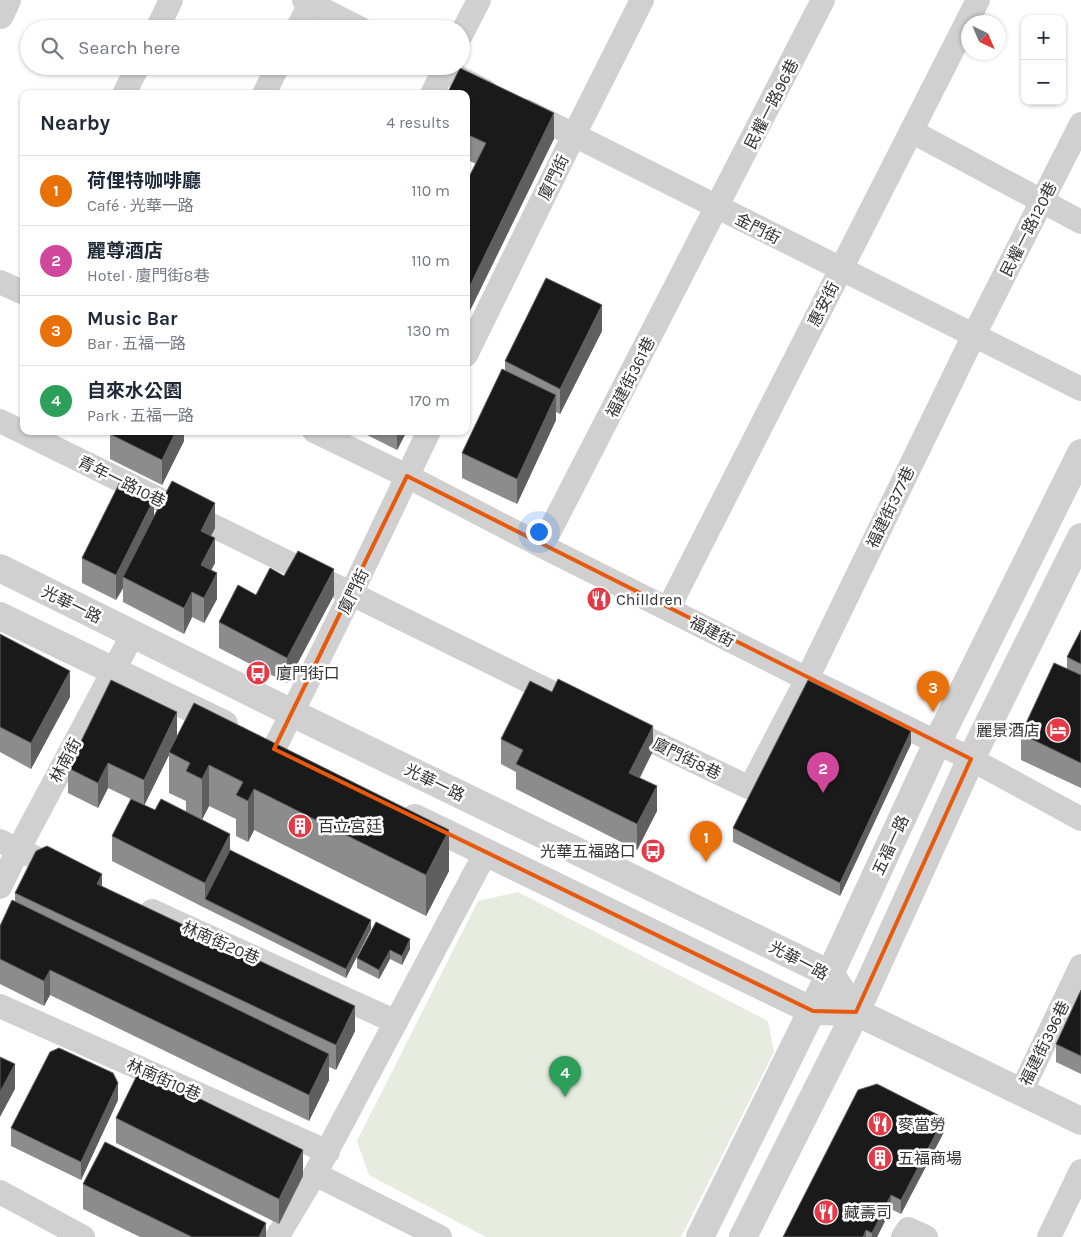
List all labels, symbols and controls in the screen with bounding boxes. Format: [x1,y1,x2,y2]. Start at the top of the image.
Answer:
north arrow [961,15,1006,60]
map controls [1021,15,1066,105]
button: + [1021,15,1066,60]
search box [20,20,470,75]
icon: search [38,34,66,62]
text: Search here [78,37,180,59]
street label: 民權一路96巷 [741,56,802,152]
button: − [1021,60,1066,105]
text: Nearby [40,111,110,135]
text: 4 results [386,113,450,132]
street label: 廈門街 [534,151,573,203]
text: 荷俚特咖啡廳 [87,170,201,192]
street label: 民權一路120巷 [996,179,1061,280]
text: 1 [53,181,59,200]
text: 110 m [411,181,450,200]
text: Café · 光華一路 [87,196,194,215]
street label: 金門街 [732,209,783,248]
text: 麗尊酒店 [87,240,163,262]
text: 2 [51,251,61,270]
text: 110 m [411,251,450,270]
text: Hotel · 廈門街8巷 [87,266,209,285]
street label: 惠安街 [804,279,843,330]
text: Music Bar [87,308,178,330]
text: 3 [51,321,61,340]
text: 130 m [407,321,450,340]
text: Bar · 五福一路 [87,334,186,353]
street label: 福建街361巷 [602,334,659,421]
text: 自來水公園 [87,380,182,402]
text: 4 [51,391,61,410]
text: 170 m [409,391,450,410]
text: Park · 五福一路 [87,406,194,425]
street label: 青年一路10巷 [75,452,169,511]
street label: 福建街377巷 [863,463,918,551]
your location [526,519,552,545]
street label: 廈門街 [334,565,373,617]
street label: 光華一路 [39,582,105,627]
restaurant icon: Chilldren [586,586,612,612]
place label: Chilldren [616,590,682,609]
street label: 福建街 [686,612,737,651]
bus stop icon: 廈門街口 [245,660,271,686]
place label: 廈門街口 [276,664,340,683]
pin: 3 [917,671,949,712]
hotel icon: 麗景酒店 [1045,717,1071,743]
place label: 麗景酒店 [976,721,1040,740]
street label: 廈門街8巷 [649,734,724,783]
street label: 林南街 [46,735,85,786]
pin: 2 [807,752,839,793]
street label: 光華一路 [402,760,468,805]
street label: 五福一路 [868,812,913,878]
building icon: 百立宮廷 [287,813,313,839]
place label: 百立宮廷 [318,817,382,836]
pin: 1 [690,821,722,862]
bus stop icon: 光華五福路口 [640,838,666,864]
place label: 光華五福路口 [540,842,636,861]
street label: 林南街20巷 [179,917,262,968]
street label: 光華一路 [766,937,831,984]
street label: 福建街396巷 [1016,998,1073,1089]
street label: 林南街10巷 [124,1055,204,1104]
pin: 4 [549,1056,581,1097]
restaurant icon: 麥當勞 [867,1111,893,1137]
place label: 麥當勞 [898,1115,946,1134]
building icon: 五福商場 [867,1145,893,1171]
place label: 五福商場 [898,1149,962,1168]
restaurant icon: 藏壽司 [813,1199,839,1225]
place label: 藏壽司 [844,1203,892,1222]

